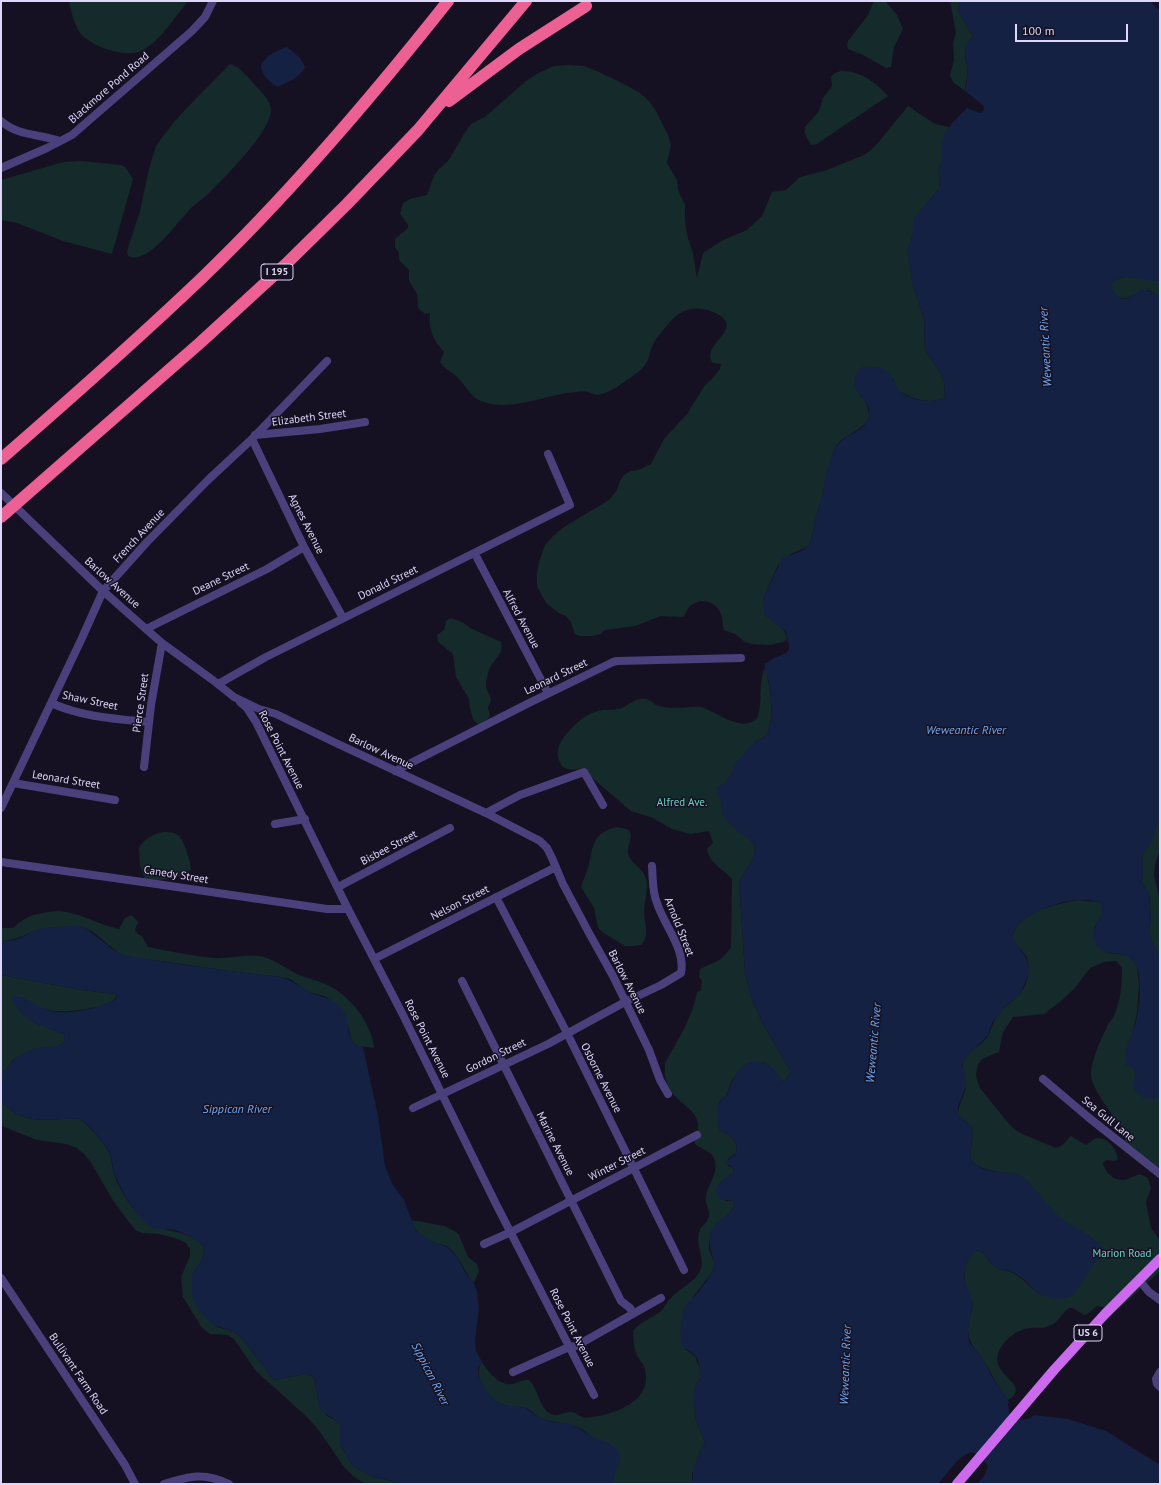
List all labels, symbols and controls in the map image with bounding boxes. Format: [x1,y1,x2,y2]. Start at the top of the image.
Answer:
scale bar [1017,16,1130,42]
text: 100 m [1022,23,1055,38]
street label: Blackmore Pond Road [66,49,152,127]
road number: I 195 [261,264,293,280]
water label: Weweantic River [1037,307,1055,387]
street label: Elizabeth Street [271,407,347,429]
street label: Agnes Avenue [285,492,327,556]
street label: French Avenue [111,506,167,566]
street label: Barlow Avenue [82,555,142,611]
street label: Deane Street [191,560,251,598]
street label: Donald Street [356,563,420,603]
street label: Alfred Avenue [500,587,542,651]
street label: Leonard Street [522,656,590,698]
street label: Pierce Street [130,672,152,734]
street label: Shaw Street [61,689,119,713]
street label: Rose Point Avenue [255,708,307,792]
water label: Weweantic River [926,724,1006,738]
street label: Barlow Avenue [346,731,416,773]
street label: Leonard Street [31,768,101,792]
park label: Alfred Ave. [657,796,707,810]
street label: Bisbee Street [359,828,419,868]
street label: Canedy Street [143,863,209,887]
street label: Nelson Street [429,883,491,923]
street label: Arnold Street [661,896,697,958]
street label: Barlow Avenue [605,948,649,1016]
street label: Rose Point Avenue [401,997,453,1081]
water label: Weweantic River [863,1003,885,1083]
street label: Gordon Street [464,1036,528,1076]
street label: Osborne Avenue [578,1041,624,1115]
street label: Sea Gull Lane [1079,1094,1137,1144]
water label: Sippican River [203,1103,271,1117]
street label: Marine Avenue [533,1110,577,1178]
street label: Winter Street [586,1144,648,1184]
park label: Marion Road [1093,1247,1151,1261]
street label: Rose Point Avenue [546,1286,598,1370]
water label: Weweantic River [837,1325,855,1405]
road number: US 6 [1074,1325,1102,1341]
street label: Bullivant Farm Road [46,1331,110,1417]
water label: Sippican River [408,1340,452,1408]

